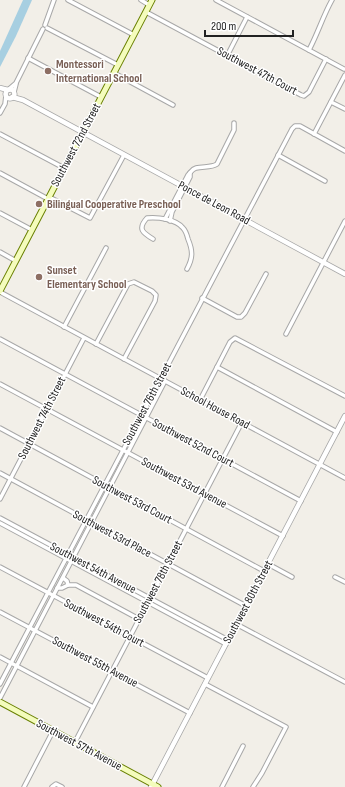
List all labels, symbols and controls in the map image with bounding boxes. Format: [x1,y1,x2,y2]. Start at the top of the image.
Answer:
scale bar [205,12,293,38]
text: 200 m [211,19,237,34]
street label: Southwest 47th Court [214,44,300,99]
place label: Montessori International School [56,57,142,86]
marker: Montessori International School [43,66,53,76]
street label: Southwest 72nd Street [48,100,104,189]
street label: Ponce de Leon Road [175,178,253,228]
place label: Bilingual Cooperative Preschool [47,197,181,212]
marker: Bilingual Cooperative Preschool [34,199,44,209]
place label: Sunset Elementary School [47,263,127,292]
marker: Sunset Elementary School [34,272,44,282]
street label: Southwest 76th Street [119,360,175,448]
street label: Southwest 74th Street [15,374,69,462]
street label: School House Road [178,383,252,433]
street label: Southwest 52nd Court [150,415,237,471]
street label: Southwest 53rd Avenue [139,454,229,512]
street label: Southwest 53rd Court [90,473,175,528]
street label: Southwest 53rd Place [70,507,154,561]
street label: Southwest 78th Street [130,538,186,626]
street label: Southwest 54th Avenue [47,539,139,597]
street label: Southwest 80th Street [220,558,276,646]
street label: Southwest 54th Court [61,596,147,651]
street label: Southwest 55th Avenue [50,633,141,691]
street label: Southwest 57th Avenue [34,716,125,774]

